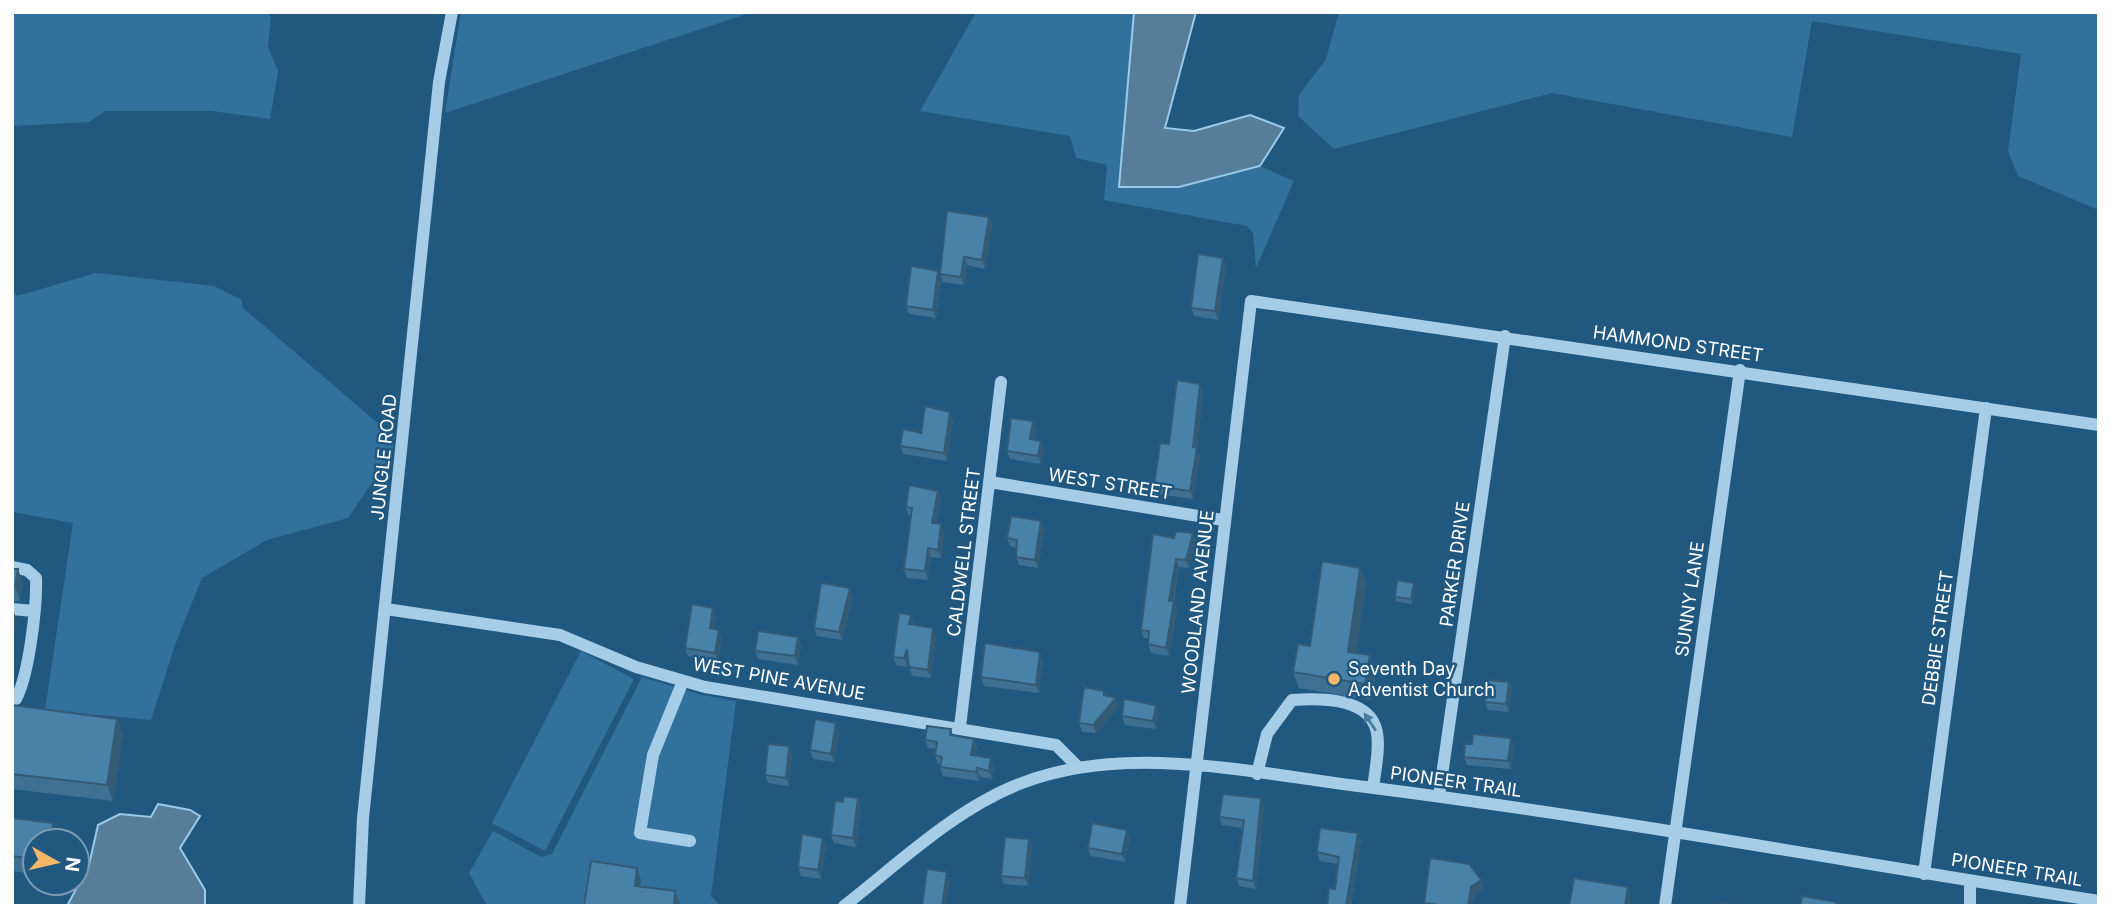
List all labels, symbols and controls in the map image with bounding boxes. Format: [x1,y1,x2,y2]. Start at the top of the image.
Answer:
street label: HAMMOND STREET [1592,321,1765,366]
street label: JUNGLE ROAD [366,393,401,521]
street label: WEST STREET [1047,463,1173,504]
street label: CALDWELL STREET [943,466,984,638]
street label: PARKER DRIVE [1435,500,1474,628]
street label: WOODLAND AVENUE [1177,509,1218,695]
street label: SUNNY LANE [1671,540,1708,658]
street label: DEBBIE STREET [1918,569,1957,707]
street label: WEST PINE AVENUE [691,653,867,704]
place label: Seventh Day Adventist Church [1348,658,1495,700]
marker: Seventh Day Adventist Church [1326,671,1342,687]
one-way arrow [1363,713,1377,731]
street label: PIONEER TRAIL [1389,762,1523,801]
north arrow [21,827,91,897]
street label: PIONEER TRAIL [1950,849,2084,890]
text: N [60,856,85,873]

